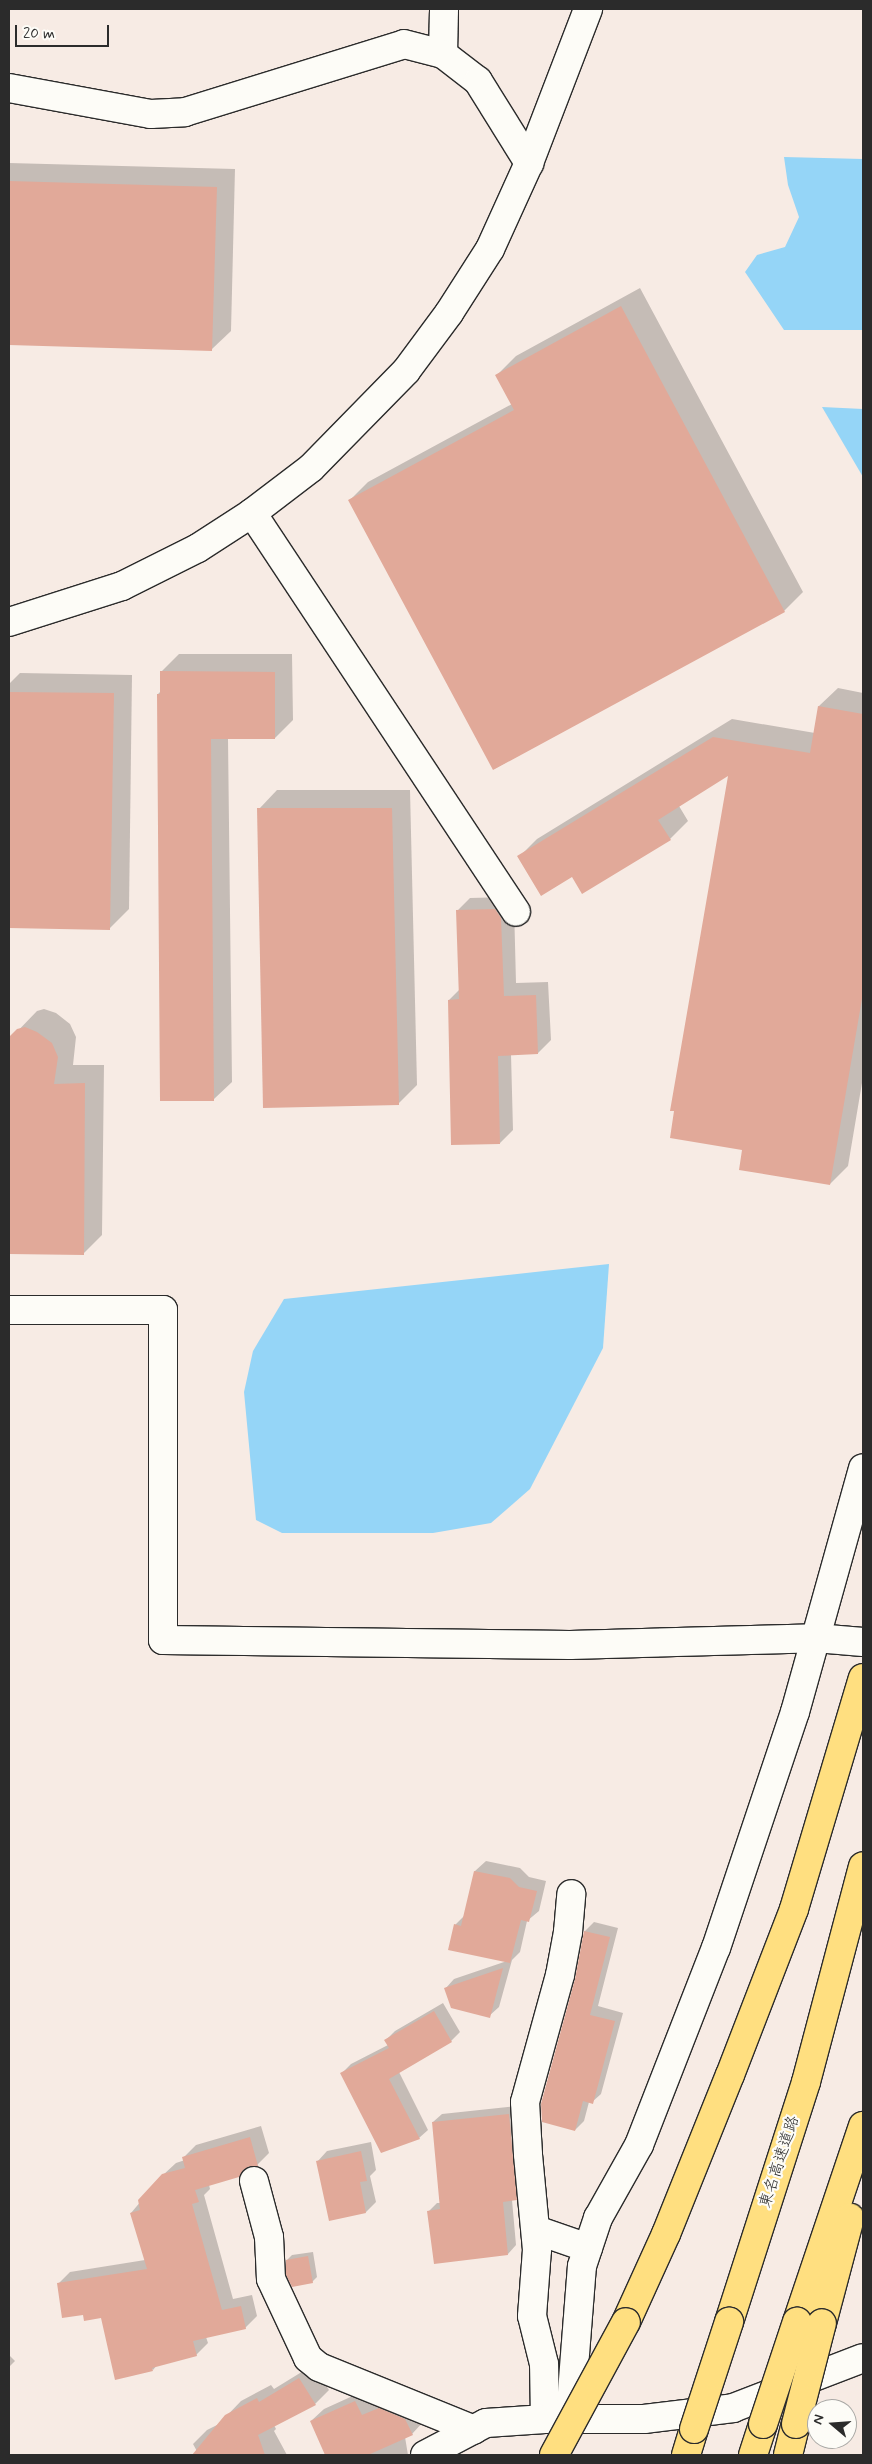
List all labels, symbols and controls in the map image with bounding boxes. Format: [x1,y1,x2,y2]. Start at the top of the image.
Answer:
scale bar [18,15,111,47]
text: 20 m [23,24,55,44]
street label: 東名高速道路 [756,2113,804,2211]
north arrow [807,2399,857,2449]
text: N [809,2412,829,2427]

